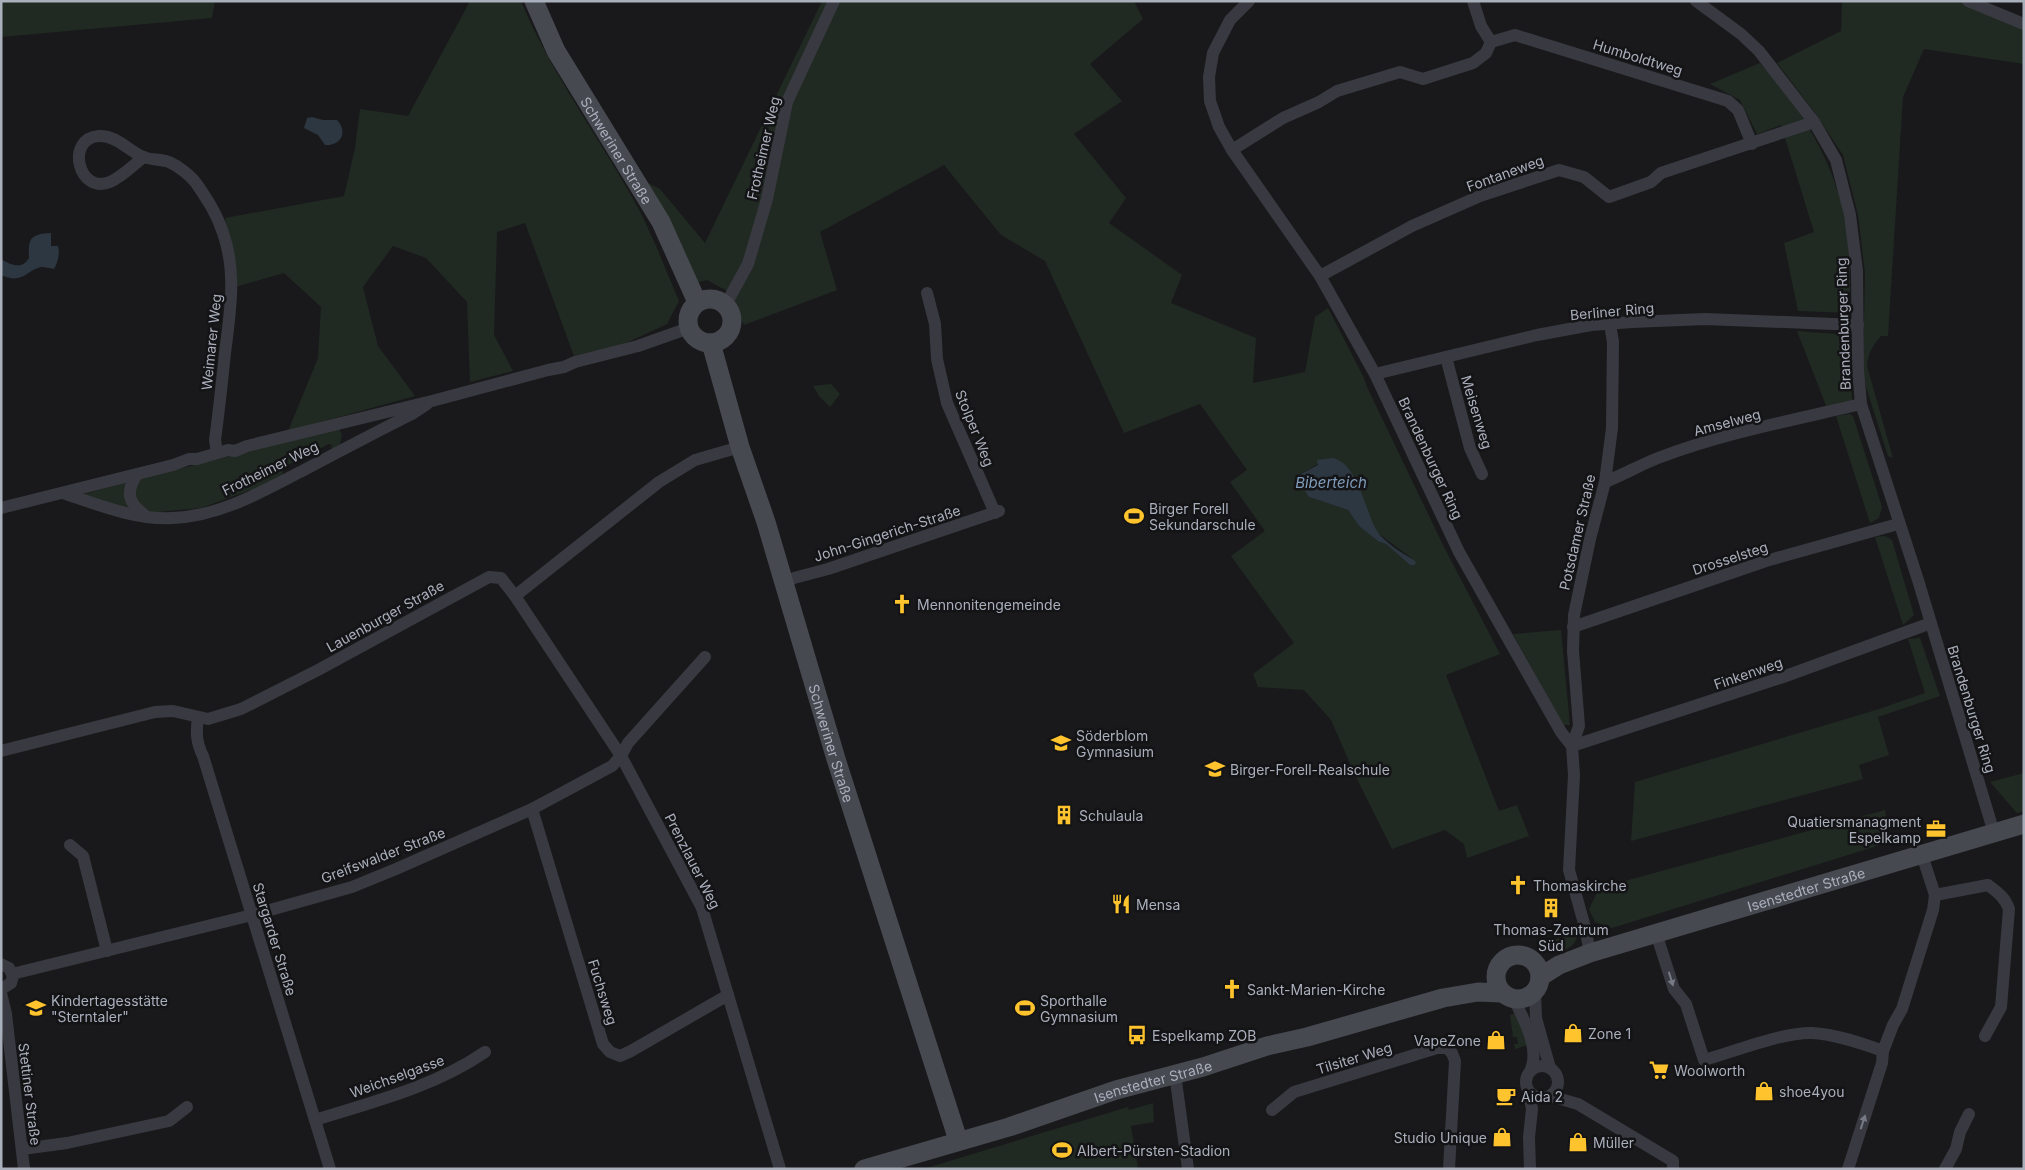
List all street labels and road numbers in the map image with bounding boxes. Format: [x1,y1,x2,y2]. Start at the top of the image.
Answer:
street label: Humboldtweg [1591,35,1685,79]
street label: Schweriner Straße [578,93,656,207]
street label: Frotheimer Weg [743,95,783,201]
street label: Fontaneweg [1464,151,1546,195]
street label: Brandenburger Ring [1832,257,1854,391]
street label: Weimarer Weg [197,293,225,391]
street label: Berliner Ring [1569,299,1655,323]
street label: Meisenweg [1458,373,1496,451]
street label: Stolper Weg [952,387,998,469]
street label: Brandenburger Ring [1395,394,1467,522]
street label: Amselweg [1692,405,1762,439]
street label: Frotheimer Weg [219,437,321,499]
street label: Potsdamer Straße [1555,472,1599,592]
street label: John-Gingerich-Straße [811,501,963,565]
street label: Drosselsteg [1690,538,1770,578]
street label: Lauenburger Straße [323,577,447,655]
street label: Brandenburger Ring [1944,643,2000,775]
street label: Finkenweg [1711,653,1785,693]
street label: Schweriner Straße [806,682,858,804]
street label: Prenzlauer Weg [662,810,724,912]
street label: Greifswalder Straße [319,824,447,886]
street label: Isenstedter Straße [1745,863,1867,914]
street label: Stargarder Straße [250,880,300,998]
street label: Fuchsweg [585,957,621,1027]
street label: Tilsiter Weg [1314,1038,1394,1078]
street label: Stettiner Straße [15,1042,45,1146]
street label: Weichselgasse [347,1051,447,1101]
street label: Isenstedter Straße [1091,1056,1214,1106]

